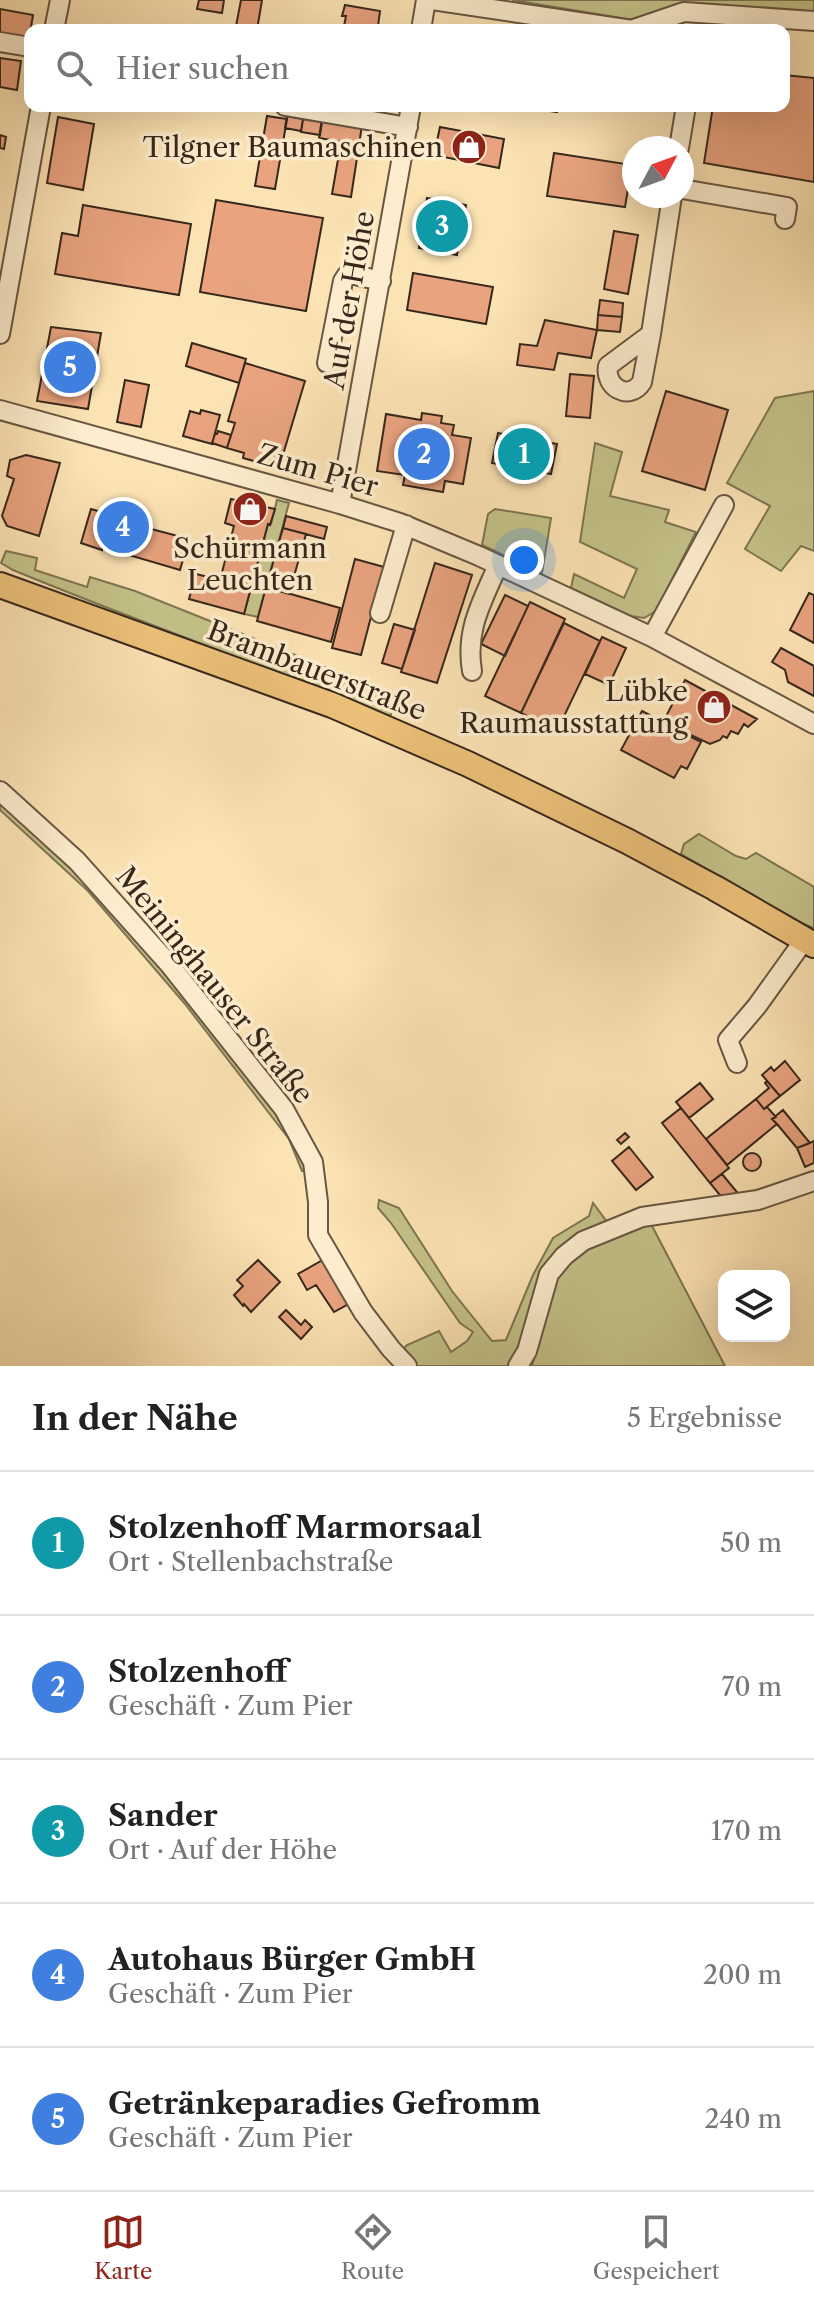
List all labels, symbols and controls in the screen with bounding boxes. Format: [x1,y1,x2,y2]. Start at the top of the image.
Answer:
search box [24,24,790,112]
icon: search [52,46,96,90]
text: Hier suchen [116,50,289,87]
shop icon: Tilgner Baumaschinen [450,128,488,166]
place label: Tilgner Baumaschinen [143,130,443,164]
north arrow [622,136,694,208]
pin: 3 [416,196,468,256]
street label: Auf der Höhe [316,208,381,393]
pin: 5 [44,337,96,397]
pin: 2 [398,424,450,484]
pin: 1 [498,424,550,484]
street label: Zum Pier [254,437,382,503]
shop icon: Schürmann Leuchten [231,490,269,528]
pin: 4 [97,497,149,557]
place label: Schürmann Leuchten [173,531,327,597]
your location [504,540,544,580]
street label: Brambauerstraße [203,613,431,727]
place label: Lübke Raumausstattung [459,674,688,740]
shop icon: Lübke Raumausstattung [695,688,733,726]
street label: Meininghauser Straße [109,860,321,1110]
map controls [718,1270,790,1342]
button: layers [718,1270,790,1342]
text: In der Nähe [32,1397,238,1439]
text: 5 Ergebnisse [627,1402,782,1434]
text: Stolzenhoff Marmorsaal [108,1509,482,1546]
text: 1 [52,1527,64,1559]
text: 50 m [720,1527,782,1559]
text: Ort · Stellenbachstraße [108,1546,393,1578]
text: Stolzenhoff [108,1653,288,1690]
text: 2 [50,1671,66,1703]
text: 70 m [722,1671,782,1703]
text: Geschäft · Zum Pier [108,1690,353,1722]
text: Sander [108,1797,218,1834]
text: 3 [51,1815,65,1847]
text: 170 m [711,1815,782,1847]
text: Ort · Auf der Höhe [108,1834,337,1866]
text: Autohaus Bürger GmbH [108,1941,476,1978]
text: 4 [50,1959,66,1991]
text: 200 m [703,1959,782,1991]
text: Geschäft · Zum Pier [108,1978,353,2010]
text: Getränkeparadies Gefromm [108,2085,541,2122]
text: 5 [51,2103,65,2135]
text: 240 m [704,2103,782,2135]
text: Geschäft · Zum Pier [108,2122,353,2154]
tab: Karte [94,2210,152,2285]
tab: Route [341,2210,404,2285]
tab: Gespeichert [593,2210,720,2285]

